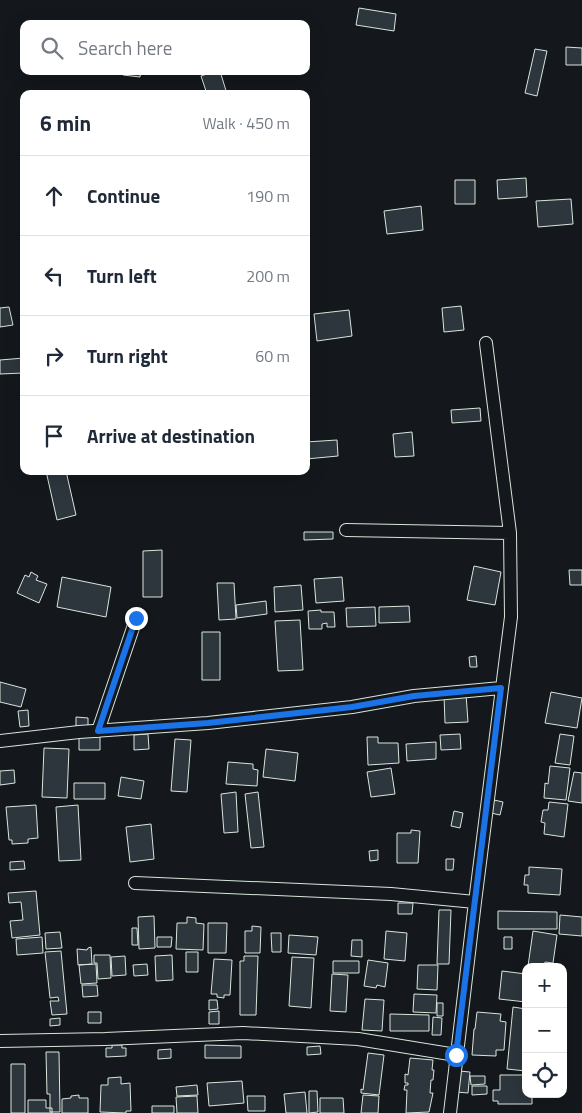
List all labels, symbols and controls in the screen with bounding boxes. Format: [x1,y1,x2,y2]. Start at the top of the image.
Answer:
search box [20,20,310,75]
text: Search here [78,33,172,62]
icon: search [38,34,66,62]
text: 6 min [40,107,91,139]
text: Walk · 450 m [202,111,290,135]
text: Continue [87,181,160,210]
icon: ahead [40,182,68,210]
text: 190 m [246,184,290,208]
text: Turn left [87,261,157,290]
icon: left [40,262,68,290]
text: 200 m [246,264,290,288]
text: Turn right [87,341,168,370]
icon: right [40,342,68,370]
text: 60 m [255,344,290,368]
text: Arrive at destination [87,421,255,450]
icon: arrive [40,422,68,450]
route end [125,607,148,630]
map controls [522,963,567,1098]
button: + [522,963,567,1008]
button: − [522,1008,567,1053]
route start [445,1044,468,1067]
button: locate [522,1053,567,1098]

